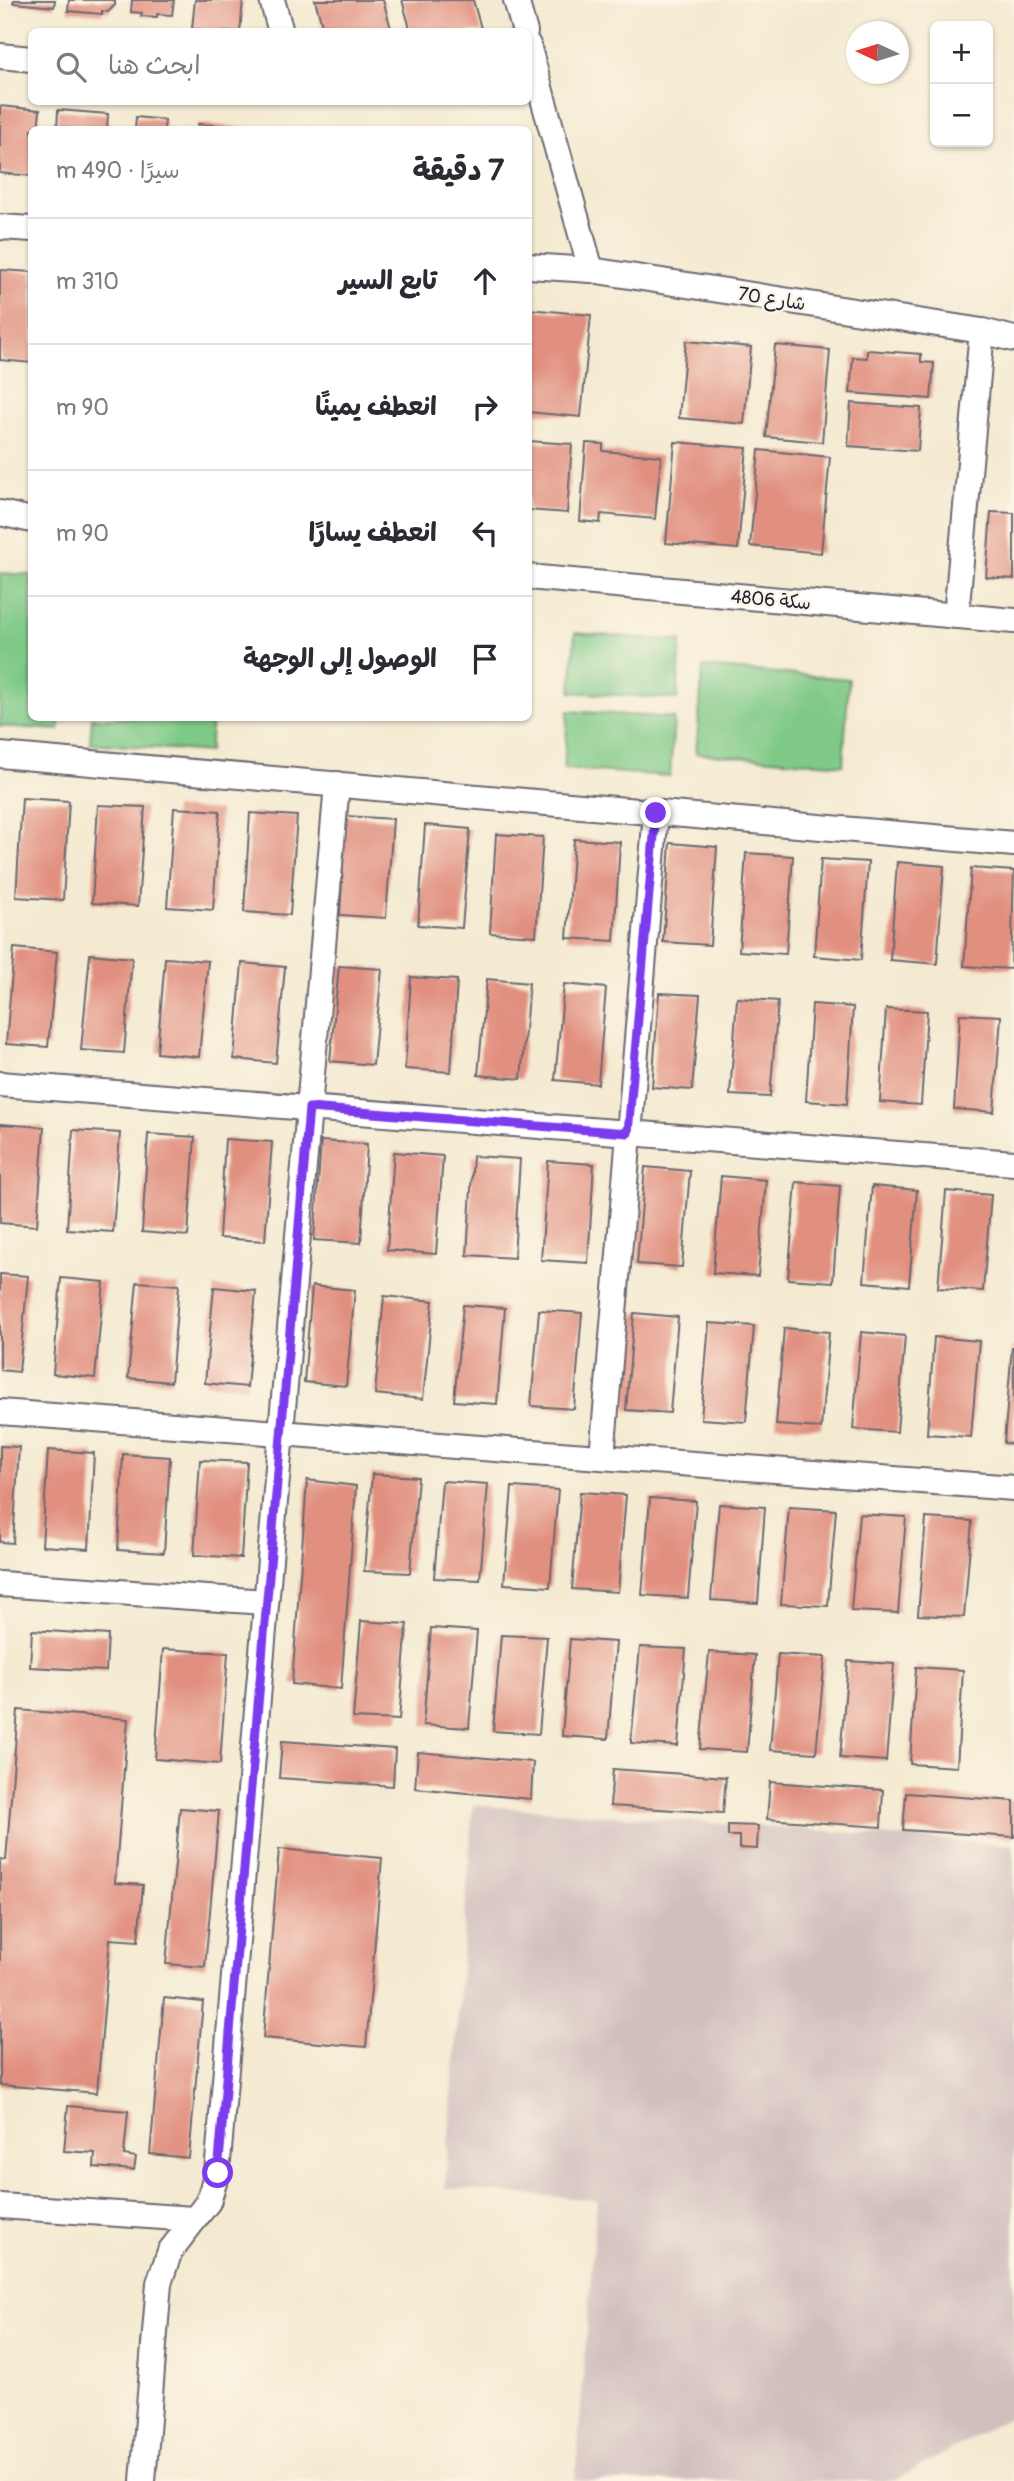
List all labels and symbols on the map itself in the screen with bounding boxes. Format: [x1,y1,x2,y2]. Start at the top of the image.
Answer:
north arrow [846,21,909,84]
street label: شارع 70 [736,282,807,317]
street label: سكة 4806 [730,585,812,615]
route end [640,797,671,828]
route start [202,2157,233,2188]

